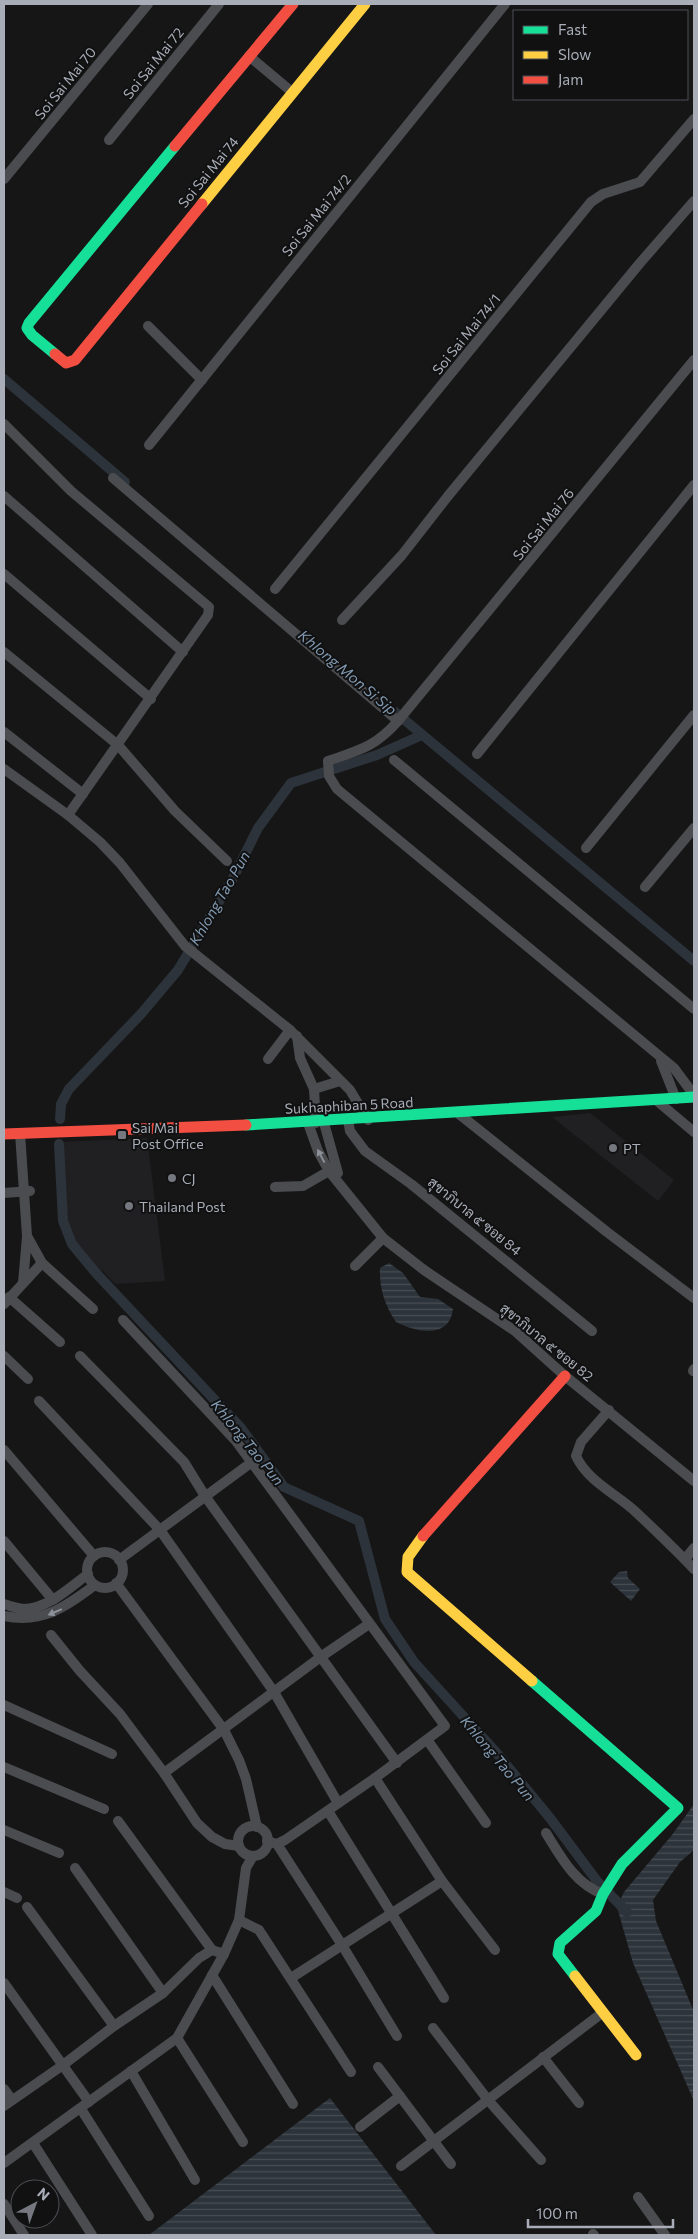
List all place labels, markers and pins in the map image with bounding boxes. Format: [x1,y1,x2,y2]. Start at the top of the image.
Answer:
place label: Sai Mai Post Office [132,1119,204,1152]
marker: Sai Mai Post Office [116,1129,128,1141]
place label: PT [623,1140,641,1157]
marker: PT [607,1142,619,1154]
place label: CJ [182,1170,196,1187]
marker: CJ [166,1172,178,1184]
place label: Thailand Post [139,1198,226,1215]
marker: Thailand Post [123,1200,135,1212]

